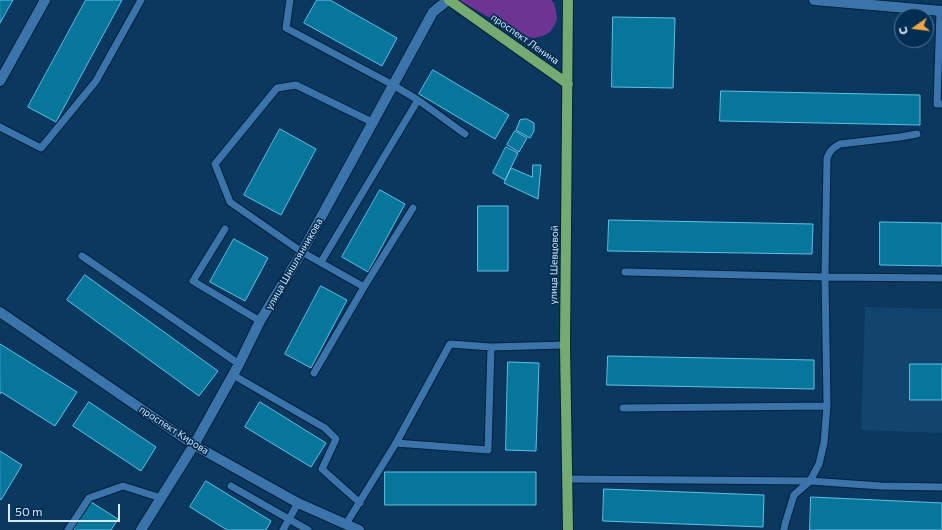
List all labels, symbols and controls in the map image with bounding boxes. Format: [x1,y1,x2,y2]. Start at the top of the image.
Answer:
north arrow [894,8,934,48]
street label: проспект Ленина [489,11,561,67]
text: С [896,26,910,36]
street label: улица Шишлянникова [263,216,325,312]
street label: улица Шевцовой [547,225,561,305]
street label: проспект Кирова [137,403,211,457]
scale bar [10,496,122,522]
text: 50 m [15,504,43,518]

